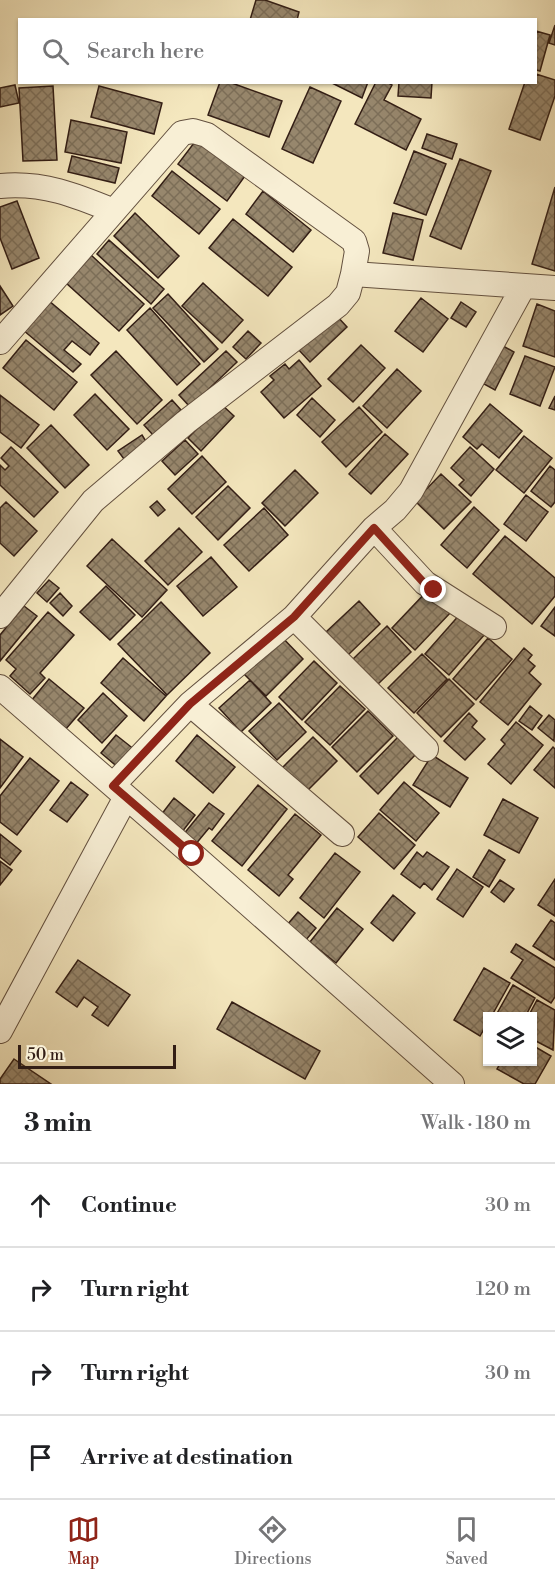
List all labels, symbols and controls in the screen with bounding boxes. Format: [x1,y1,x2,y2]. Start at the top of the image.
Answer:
search box [18,18,537,84]
icon: search [39,35,72,68]
text: Search here [87,38,204,65]
route end [420,576,446,602]
route start [178,840,204,866]
map controls [483,1012,537,1066]
button: layers [483,1012,537,1066]
scale bar [18,1042,176,1070]
text: 50 m [27,1045,64,1065]
text: 3 min [24,1107,92,1139]
text: Walk · 180 m [421,1111,531,1136]
icon: ahead [24,1189,57,1222]
text: Continue [81,1192,177,1219]
text: 30 m [485,1193,531,1218]
icon: right [24,1273,57,1306]
text: Turn right [81,1276,189,1303]
text: 120 m [476,1277,531,1302]
icon: right [24,1357,57,1390]
text: Turn right [81,1360,189,1387]
text: 30 m [485,1361,531,1386]
icon: arrive [24,1441,57,1474]
text: Arrive at destination [81,1444,293,1471]
tab: Map [67,1513,100,1569]
tab: Directions [234,1513,312,1569]
tab: Saved [446,1513,488,1569]

